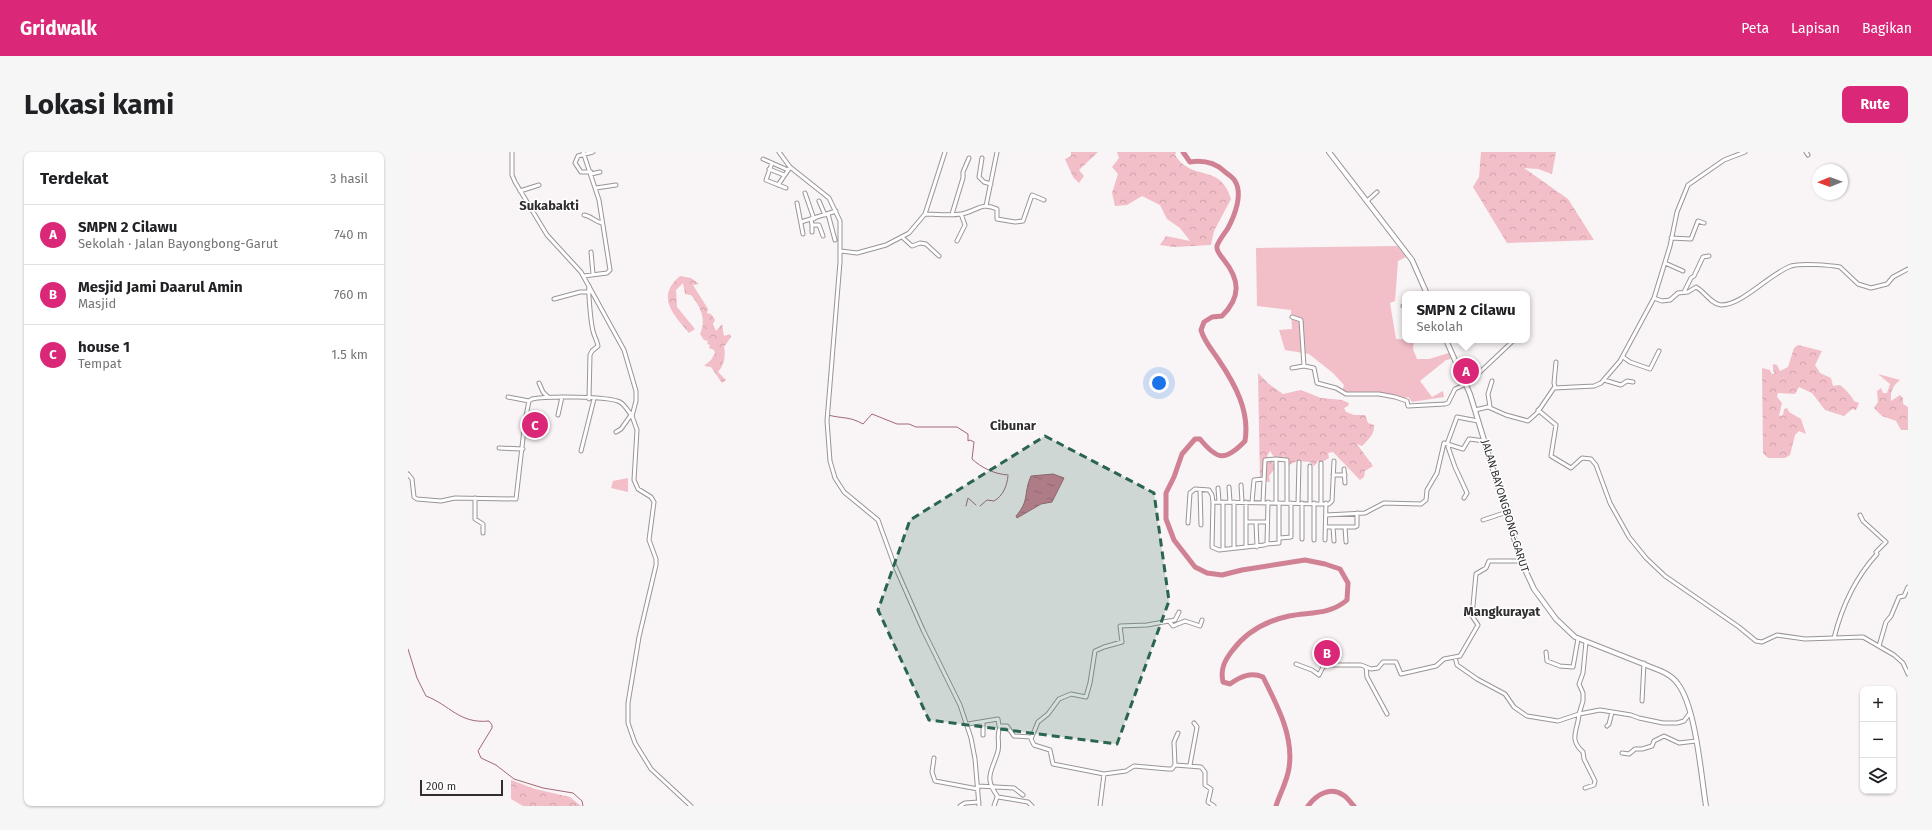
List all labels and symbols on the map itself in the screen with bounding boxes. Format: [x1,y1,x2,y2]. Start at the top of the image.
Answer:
north arrow [1812,164,1848,200]
district label: Sukabakti [519,198,579,213]
pin: A [1453,356,1479,386]
your location [1149,373,1169,393]
pin: C [522,410,548,440]
district label: Cibunar [990,418,1037,433]
street label: JALAN BAYONGBONG-GARUT [1479,438,1531,574]
district label: Mangkurayat [1464,604,1541,619]
pin: B [1314,638,1340,668]
scale bar [420,778,503,797]

